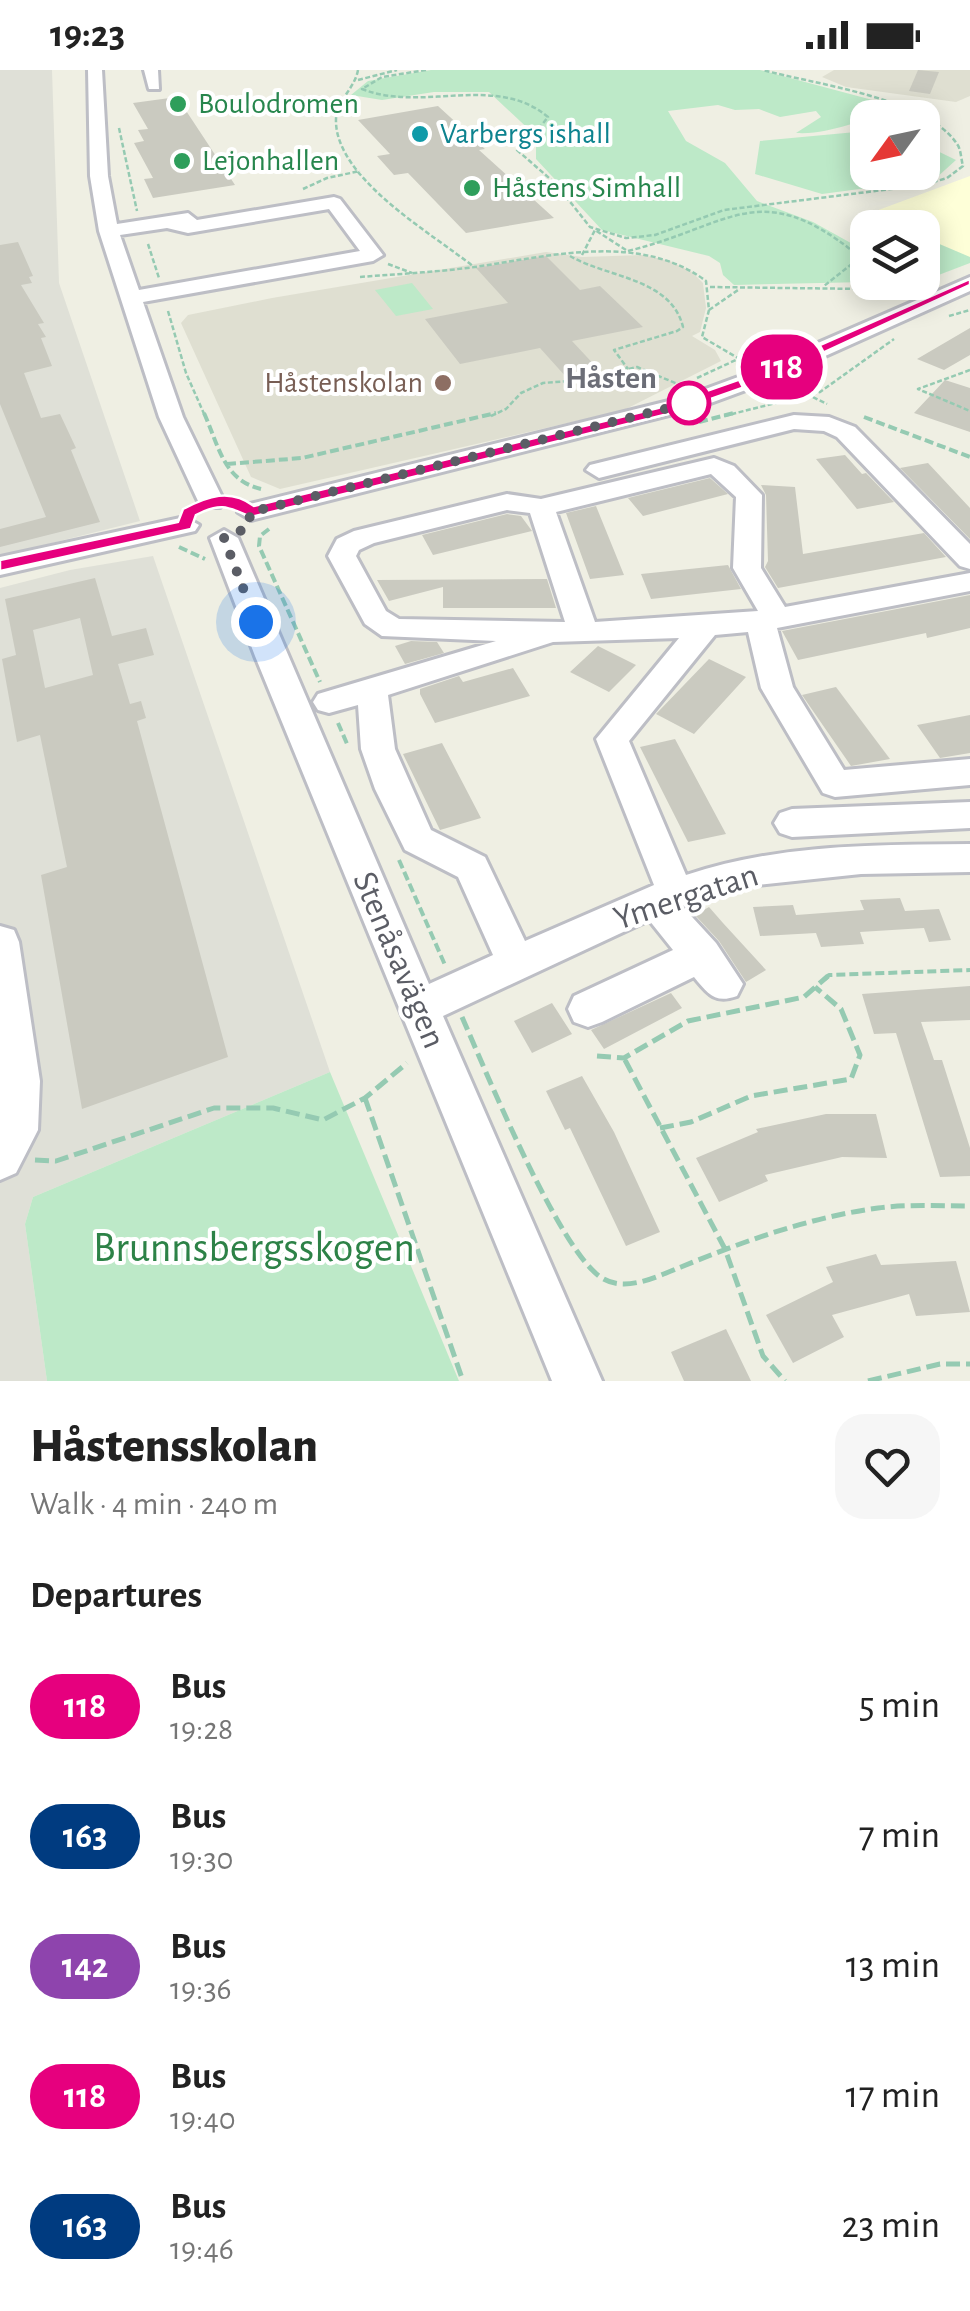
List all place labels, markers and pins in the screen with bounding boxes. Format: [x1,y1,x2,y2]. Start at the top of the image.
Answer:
place label: Boulodromen [198,89,359,119]
marker: Boulodromen [167,93,189,115]
place label: Varbergs ishall [440,119,611,149]
marker: Varbergs ishall [409,123,431,145]
place label: Lejonhallen [202,146,339,176]
marker: Lejonhallen [171,150,193,172]
place label: Håstens Simhall [492,173,681,203]
marker: Håstens Simhall [461,177,483,199]
place label: Håstenskolan [264,368,423,398]
marker: Håstenskolan [432,372,454,394]
unlabelled marker [668,382,710,424]

